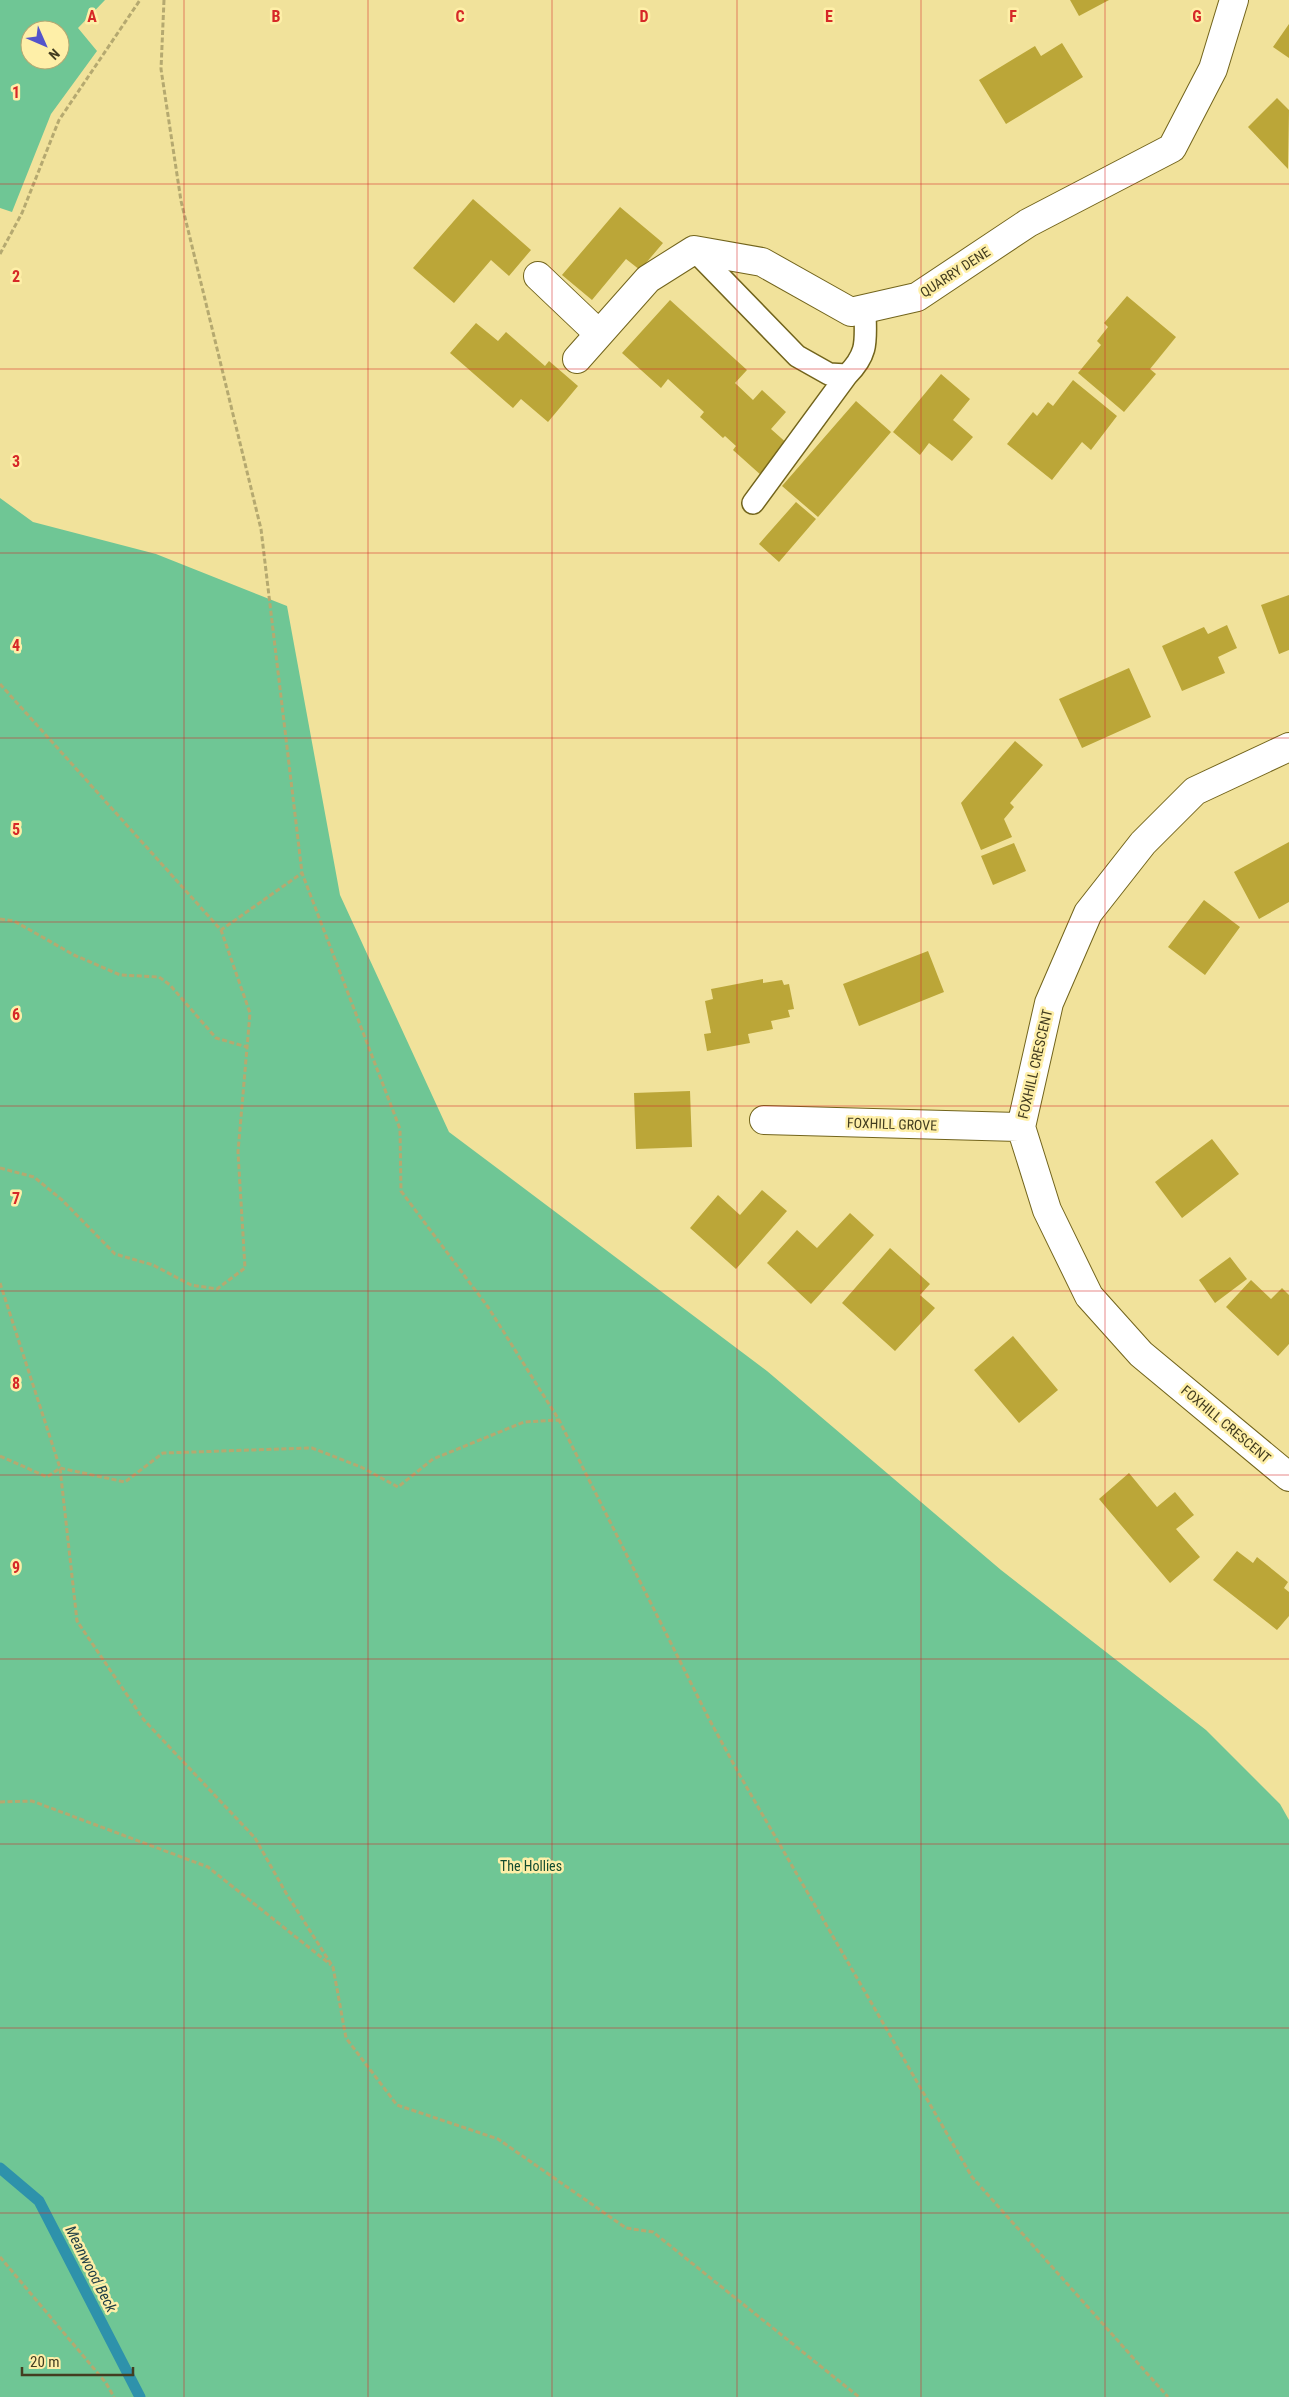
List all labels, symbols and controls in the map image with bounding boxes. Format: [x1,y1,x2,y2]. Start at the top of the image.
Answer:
text: A [87,7,97,26]
text: B [272,7,281,26]
text: C [455,7,465,26]
text: D [639,7,649,26]
text: E [825,7,833,26]
text: F [1009,7,1017,26]
text: G [1192,7,1202,26]
north arrow [20,20,70,70]
text: N [46,46,63,63]
text: 1 [12,83,20,102]
street label: QUARRY DENE [917,244,993,300]
text: 2 [12,267,20,286]
text: 3 [12,452,20,471]
text: 4 [12,636,20,655]
text: 5 [12,820,20,839]
text: 6 [12,1005,20,1024]
street label: FOXHILL CRESCENT [1015,1008,1055,1120]
street label: FOXHILL GROVE [847,1114,937,1134]
text: 7 [12,1189,20,1208]
text: 8 [12,1374,20,1393]
street label: FOXHILL CRESCENT [1178,1382,1274,1466]
text: 9 [12,1558,20,1577]
park label: The Hollies [500,1858,562,1874]
water label: Meanwood Beck [62,2223,121,2316]
scale bar [22,2344,134,2376]
text: 20 m [30,2353,60,2371]

